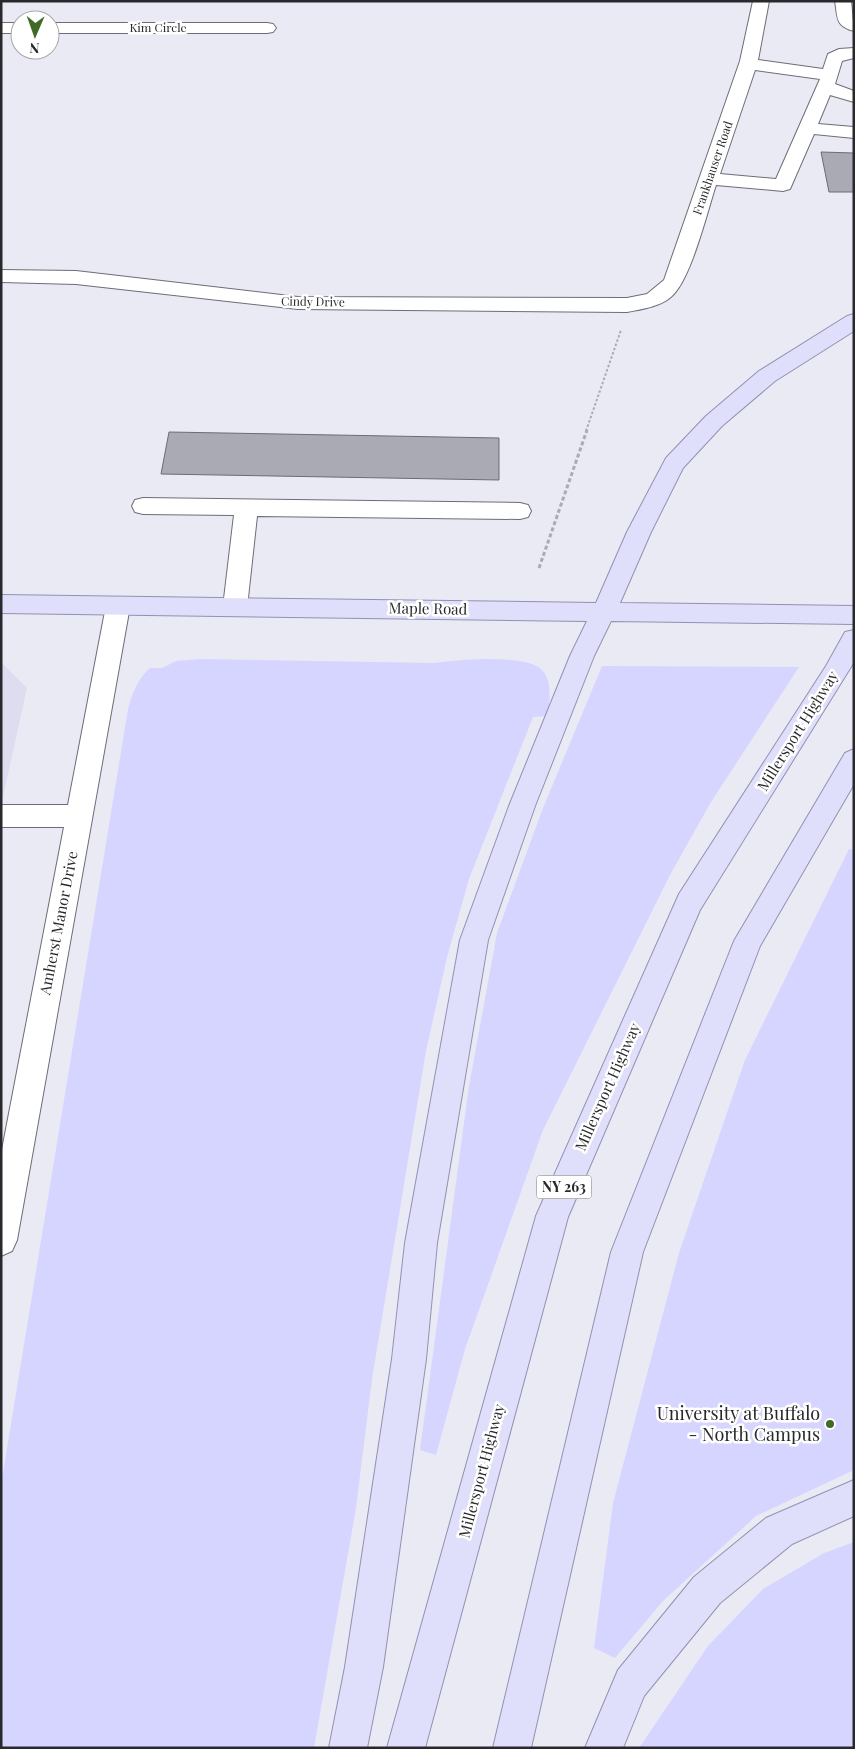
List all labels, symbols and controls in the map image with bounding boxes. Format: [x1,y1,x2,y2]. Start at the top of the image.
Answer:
north arrow [10,10,60,60]
street label: Kim Circle [129,19,187,35]
text: N [29,39,40,58]
street label: Frankhauser Road [688,119,736,217]
street label: Cindy Drive [281,292,345,310]
street label: Maple Road [388,597,468,619]
street label: Millersport Highway [752,666,842,794]
street label: Amherst Manor Drive [34,849,82,997]
street label: Millersport Highway [570,1019,644,1154]
road number: NY 263 [536,1176,592,1198]
street label: Millersport Highway [454,1401,509,1540]
place label: University at Buffalo - North Campus [657,1401,820,1446]
marker: University at Buffalo - North Campus [824,1418,836,1430]

